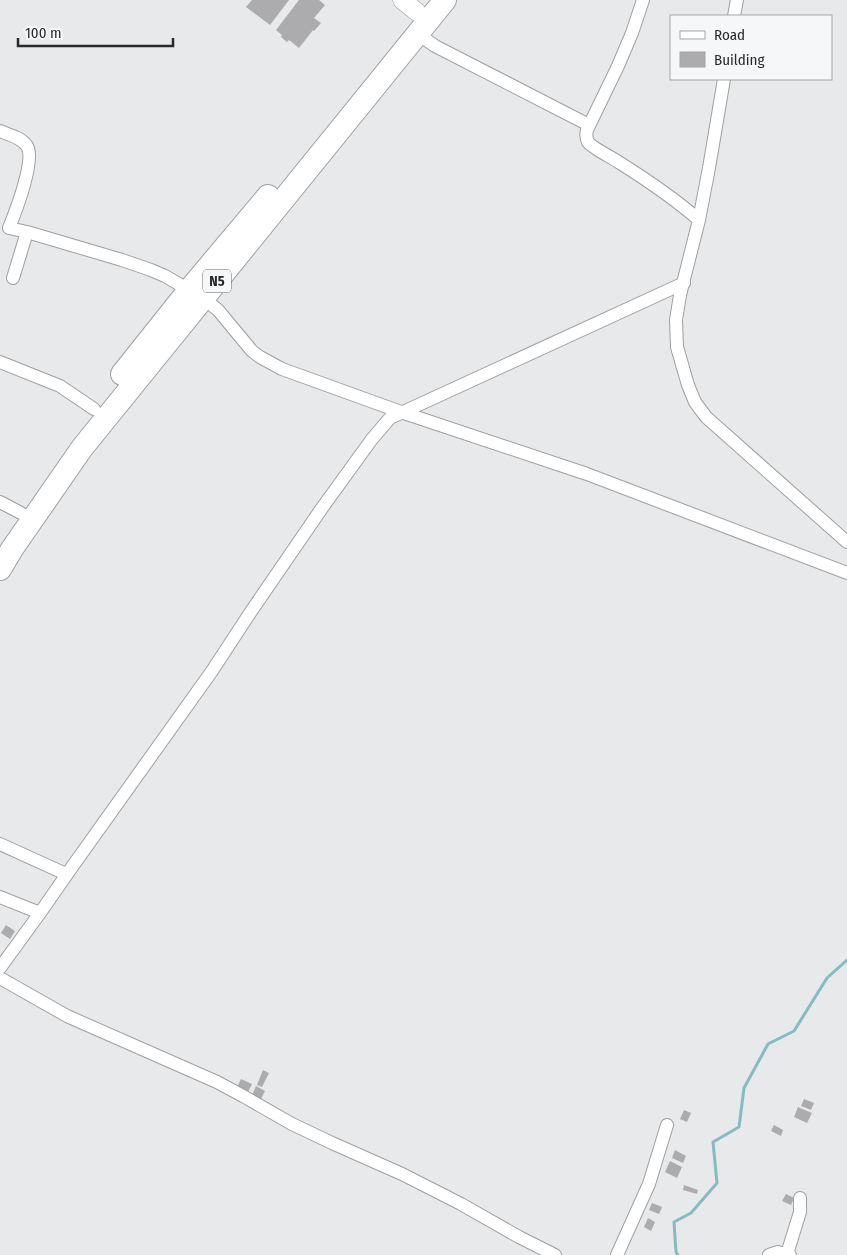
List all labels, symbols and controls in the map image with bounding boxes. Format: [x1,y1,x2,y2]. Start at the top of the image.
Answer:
scale bar [18,15,172,47]
legend [670,15,832,80]
text: 100 m [25,24,62,42]
text: Road [714,26,745,44]
text: Building [714,51,765,69]
road number: N5 [203,270,231,292]

